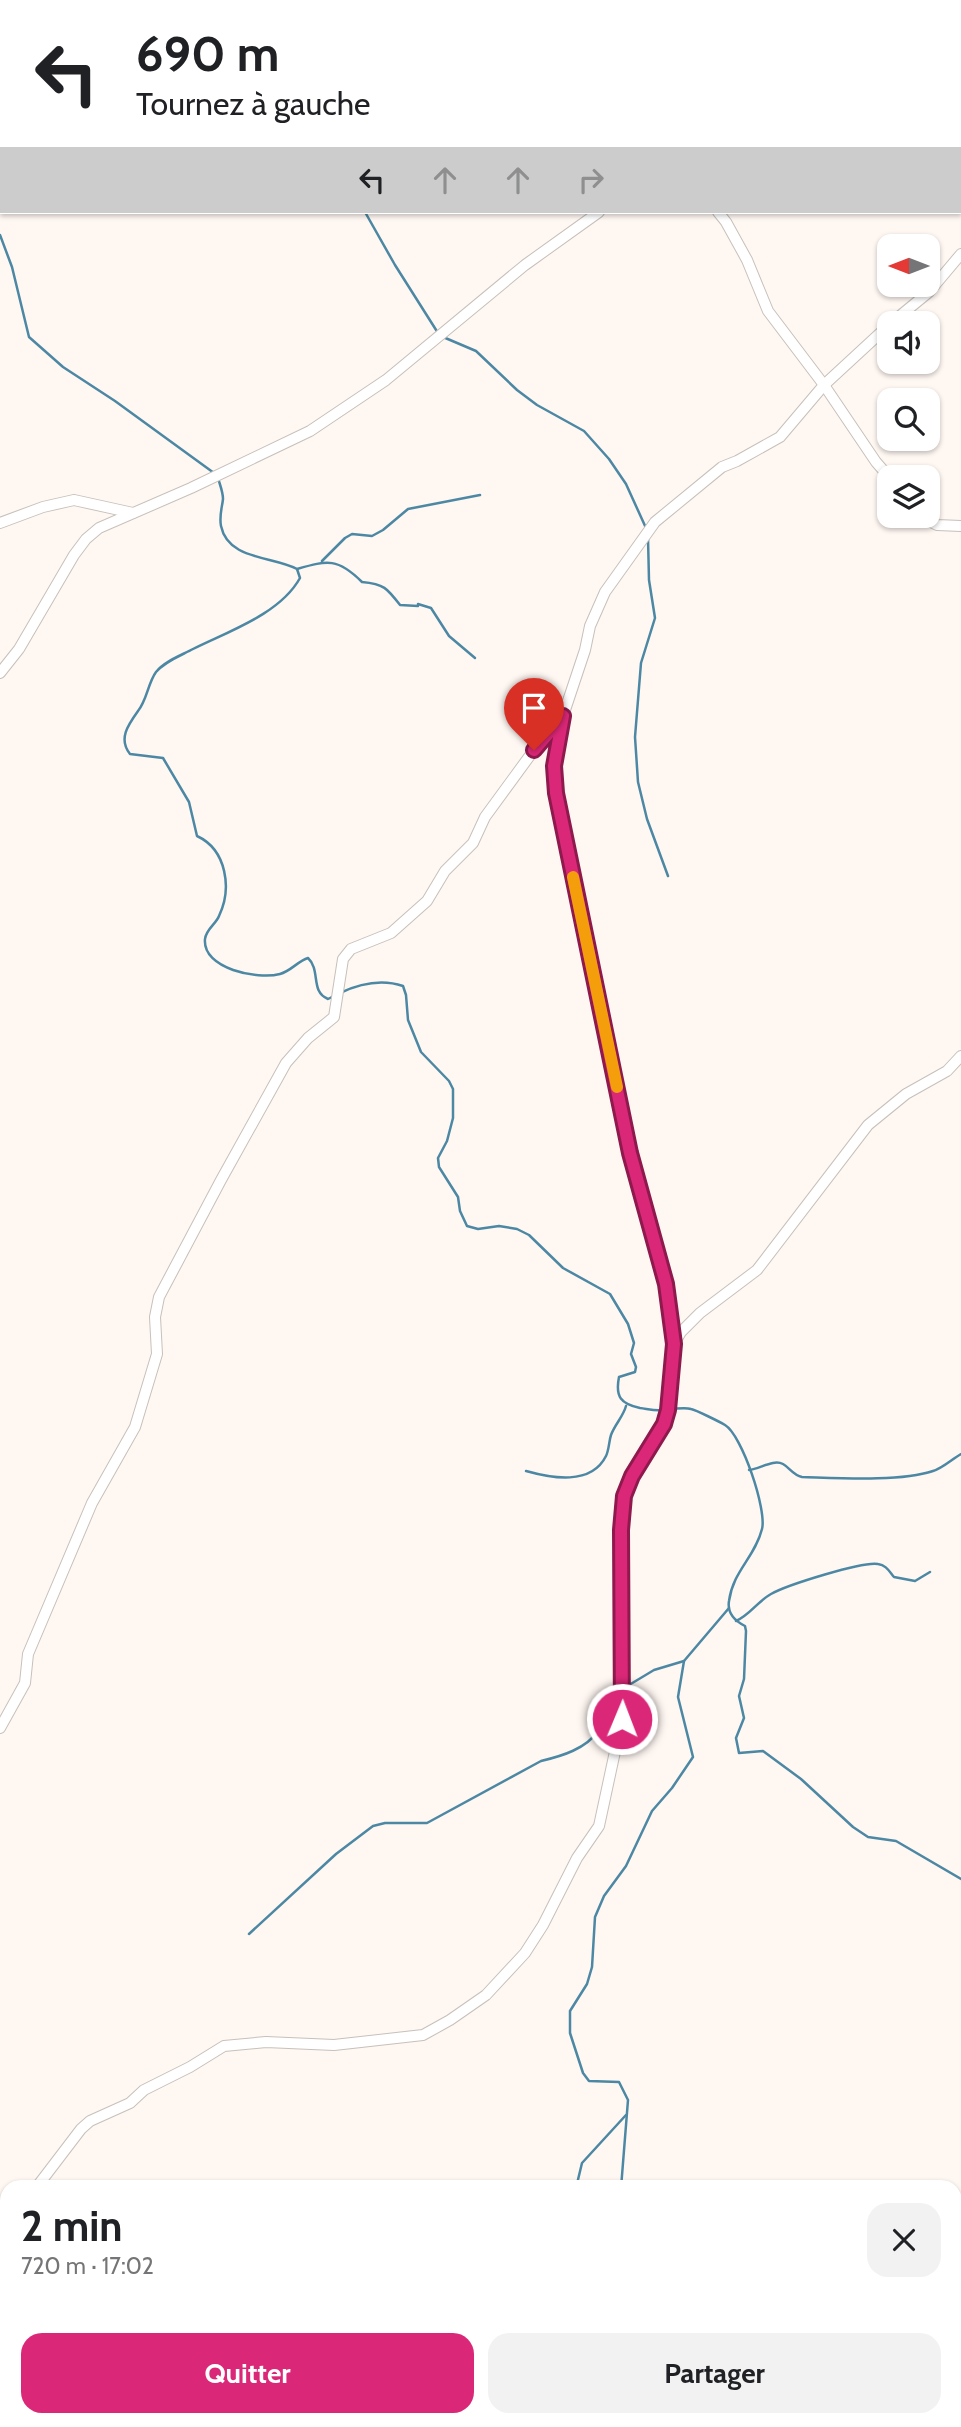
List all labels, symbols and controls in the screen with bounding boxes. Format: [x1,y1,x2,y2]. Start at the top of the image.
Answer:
text: 690 m [136,24,279,83]
icon: left [21,28,112,119]
text: Tournez à gauche [136,84,370,123]
icon: left [353,161,391,199]
icon: ahead [426,161,464,199]
icon: ahead [499,161,537,199]
icon: right [572,161,610,199]
north arrow [877,234,940,298]
map controls [877,234,940,528]
button: sound [877,311,940,374]
button: search [877,388,940,451]
button: layers [877,465,940,528]
pin [504,678,564,750]
icon: arrive [515,689,553,727]
position arrow [585,1682,659,1756]
text: 2 min [21,2200,122,2252]
button: close [867,2203,941,2277]
text: 720 m · 17:02 [21,2252,154,2280]
button: Quitter [21,2333,474,2413]
button: Partager [488,2333,941,2413]

